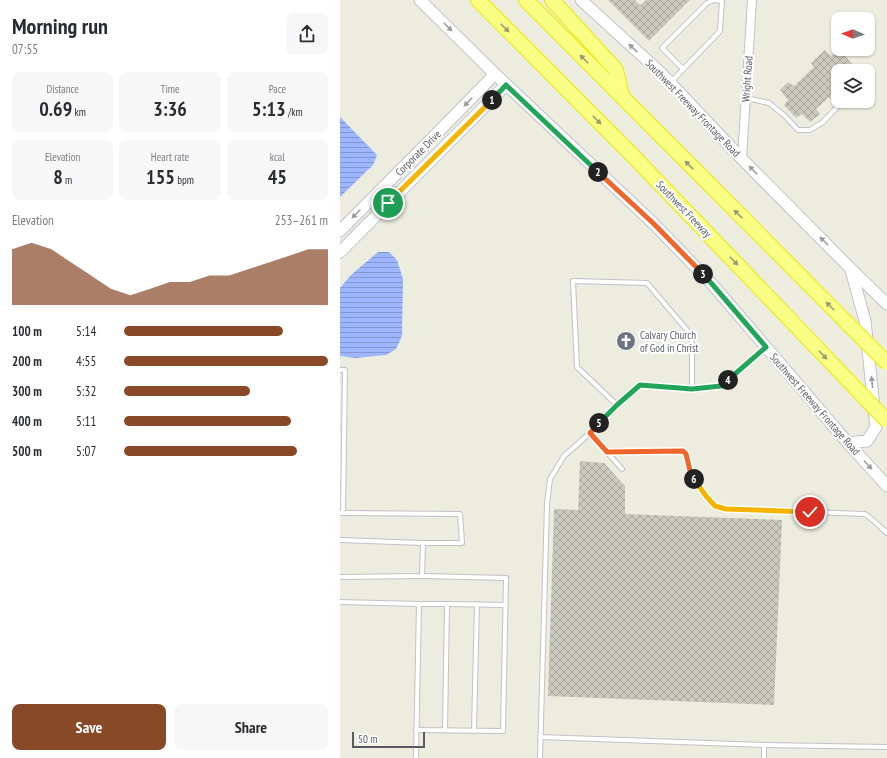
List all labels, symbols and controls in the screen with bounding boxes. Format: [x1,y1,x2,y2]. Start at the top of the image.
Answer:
text: Morning run [12,12,108,40]
north arrow [831,12,875,56]
map controls [831,12,875,108]
button: share [286,13,328,55]
one-way arrow [443,23,453,32]
one-way arrow [500,23,510,33]
text: 07:55 [12,41,38,58]
one-way arrow [628,43,638,52]
one-way arrow [579,54,589,64]
street label: Wright Road [738,55,756,103]
street label: Southwest Freeway Frontage Road [643,56,744,160]
button: layers [831,64,875,108]
text: Distance [46,82,79,96]
text: Time [160,82,180,96]
text: Pace [269,82,286,96]
pin: 1 [482,90,502,110]
text: 1 [489,93,495,107]
text: 0.69 [39,96,72,122]
text: 3:36 [153,96,187,122]
text: 5:13 [252,96,286,122]
one-way arrow [463,97,472,107]
text: km [72,105,86,119]
text: /km [286,105,303,119]
one-way arrow [592,115,602,125]
street label: Corporate Drive [392,127,444,179]
text: Elevation [45,150,80,164]
text: Heart rate [151,150,189,164]
text: kcal [270,150,285,164]
one-way arrow [684,160,694,170]
pin: 2 [588,162,608,182]
text: 8 [53,164,63,190]
text: 155 [146,164,175,190]
text: 45 [268,164,287,190]
text: 2 [595,165,601,179]
one-way arrow [748,165,758,175]
text: m [63,173,72,187]
text: bpm [175,173,194,187]
street label: Southwest Freeway [653,178,715,241]
pin [371,186,405,220]
icon: arrive [377,192,399,214]
one-way arrow [351,209,361,219]
one-way arrow [733,209,743,219]
text: Elevation [12,212,54,229]
text: 253–261 m [275,212,328,229]
one-way arrow [819,236,829,246]
one-way arrow [729,256,738,266]
pin: 3 [693,264,713,284]
text: 3 [700,267,706,281]
one-way arrow [825,301,835,311]
text: 100 m [12,323,42,340]
text: 5:14 [76,323,96,340]
place label: Calvary Church of God in Christ [640,328,699,355]
church icon: Calvary Church of God in Christ [615,330,637,352]
street label: Southwest Freeway Frontage Road [767,350,863,458]
one-way arrow [819,350,828,360]
text: 200 m [12,353,42,370]
text: 4:55 [76,353,96,370]
pin: 4 [718,370,738,390]
text: 4 [725,373,731,387]
one-way arrow [868,376,875,388]
text: 300 m [12,383,42,400]
text: 5:32 [76,383,96,400]
text: 400 m [12,413,42,430]
text: 5:11 [76,413,96,430]
pin: 5 [589,413,609,433]
text: 5 [596,416,602,430]
text: 500 m [12,443,42,460]
text: 5:07 [76,443,96,460]
one-way arrow [863,460,872,470]
pin: 6 [684,469,704,489]
text: 6 [691,472,697,486]
pin [793,495,827,529]
icon: check [799,501,821,523]
button: Save [12,704,166,750]
button: Share [174,704,328,750]
scale bar [352,730,425,749]
text: 50 m [358,732,377,746]

